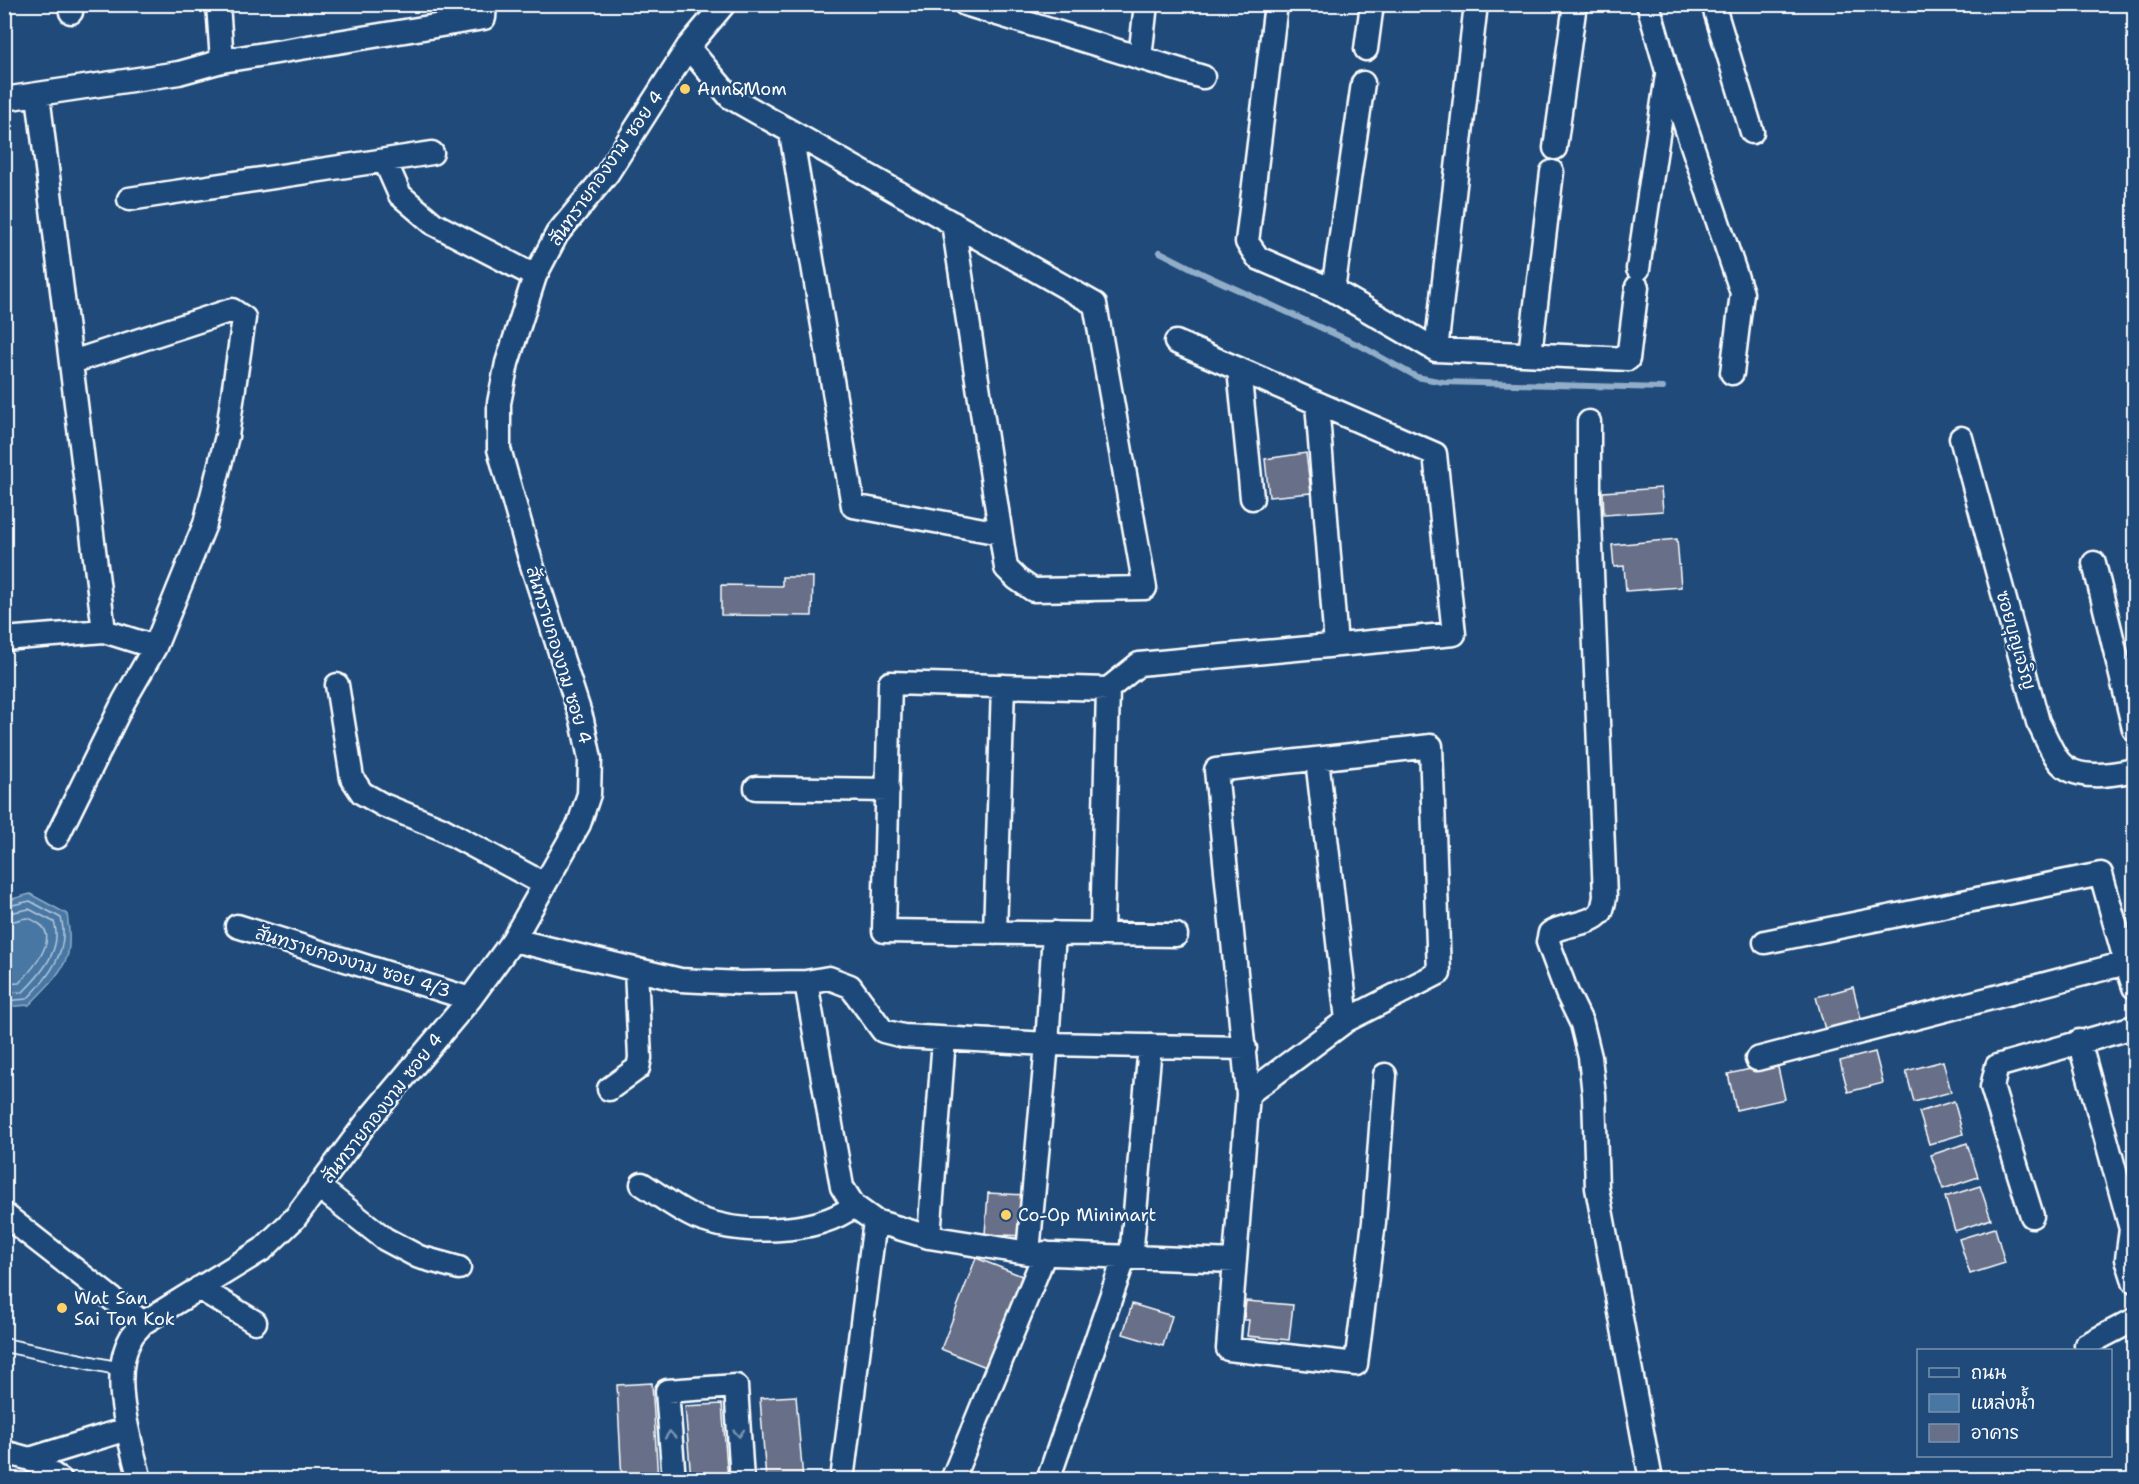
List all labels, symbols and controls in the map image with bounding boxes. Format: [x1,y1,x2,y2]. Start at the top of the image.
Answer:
place label: Ann&Mom [697,77,787,101]
marker: Ann&Mom [678,82,692,96]
street label: สันทรายกองงาม ซอย 4 [543,86,669,250]
street label: สันทรายกองงาม ซอย 4 [521,563,597,747]
street label: ซอยบุญเจริญ [1988,588,2042,693]
street label: สันทรายกองงาม ซอย 4/3 [252,921,454,1003]
street label: สันทรายกองงาม ซอย 4 [316,1028,448,1188]
place label: Co-Op Minimart [1018,1203,1156,1227]
marker: Co-Op Minimart [999,1208,1013,1222]
place label: Wat San Sai Ton Kok [74,1286,175,1331]
marker: Wat San Sai Ton Kok [55,1301,69,1315]
legend [1917,1349,2112,1457]
text: ถนน [1971,1361,2006,1385]
text: แหล่งน้ำ [1971,1386,2035,1415]
text: อาคาร [1971,1421,2019,1445]
one-way arrow [733,1429,746,1438]
one-way arrow [664,1431,677,1440]

